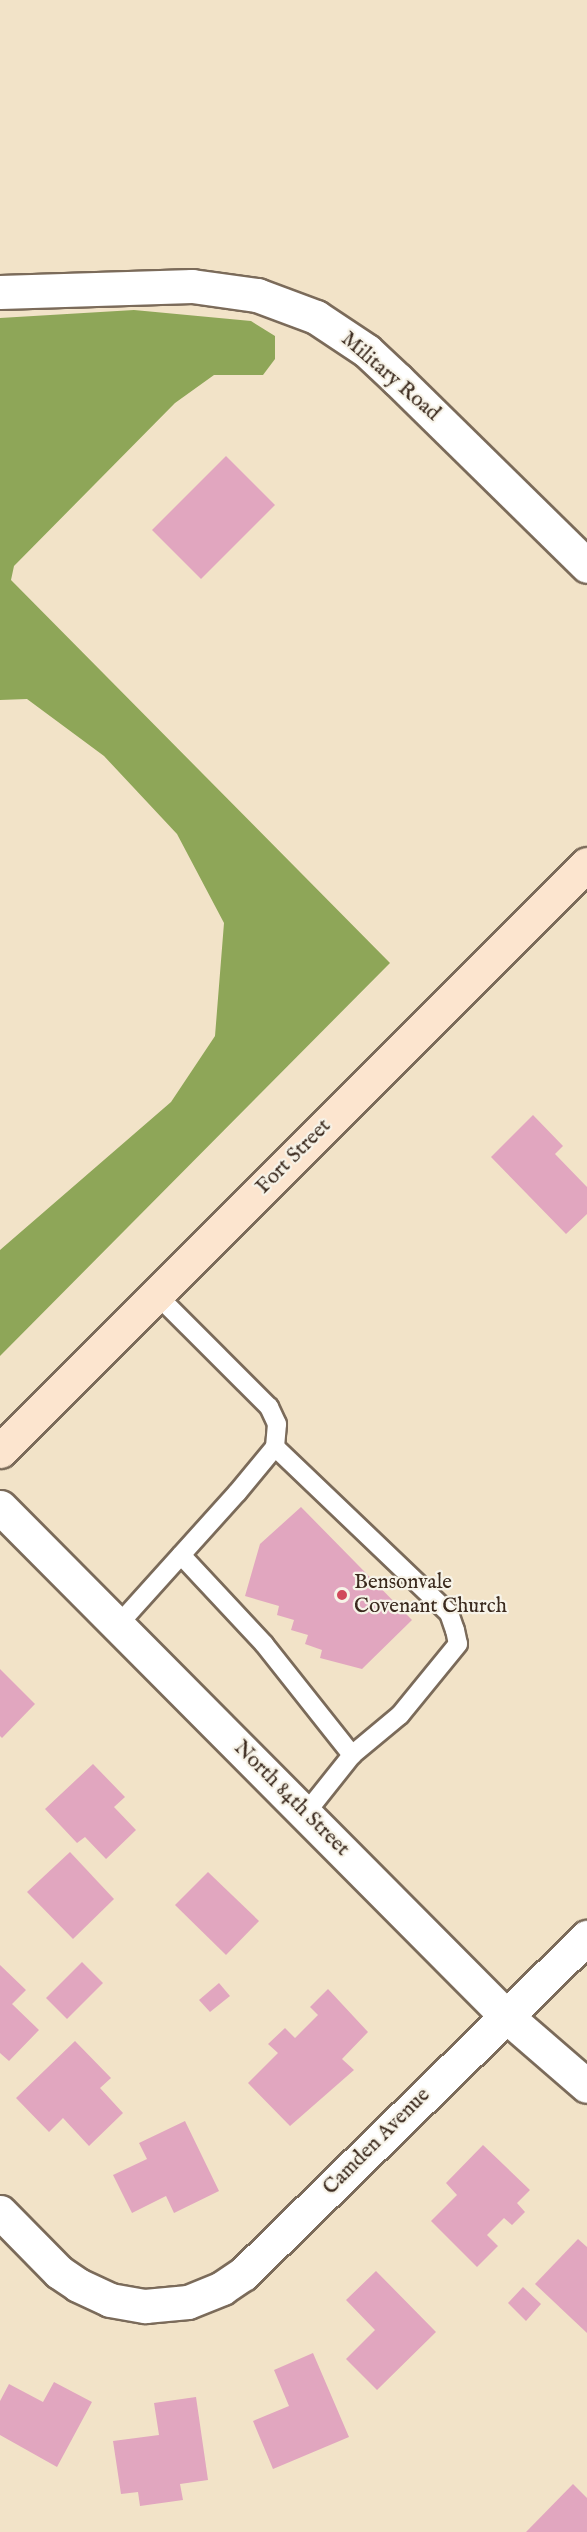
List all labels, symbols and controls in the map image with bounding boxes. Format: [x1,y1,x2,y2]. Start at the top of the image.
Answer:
street label: Military Road [335,327,445,427]
street label: Fort Street [251,1114,337,1200]
place label: Bensonvale Covenant Church [354,1570,507,1620]
marker: Bensonvale Covenant Church [335,1588,349,1602]
street label: North 84th Street [228,1736,354,1862]
street label: Camden Avenue [318,2083,436,2201]

